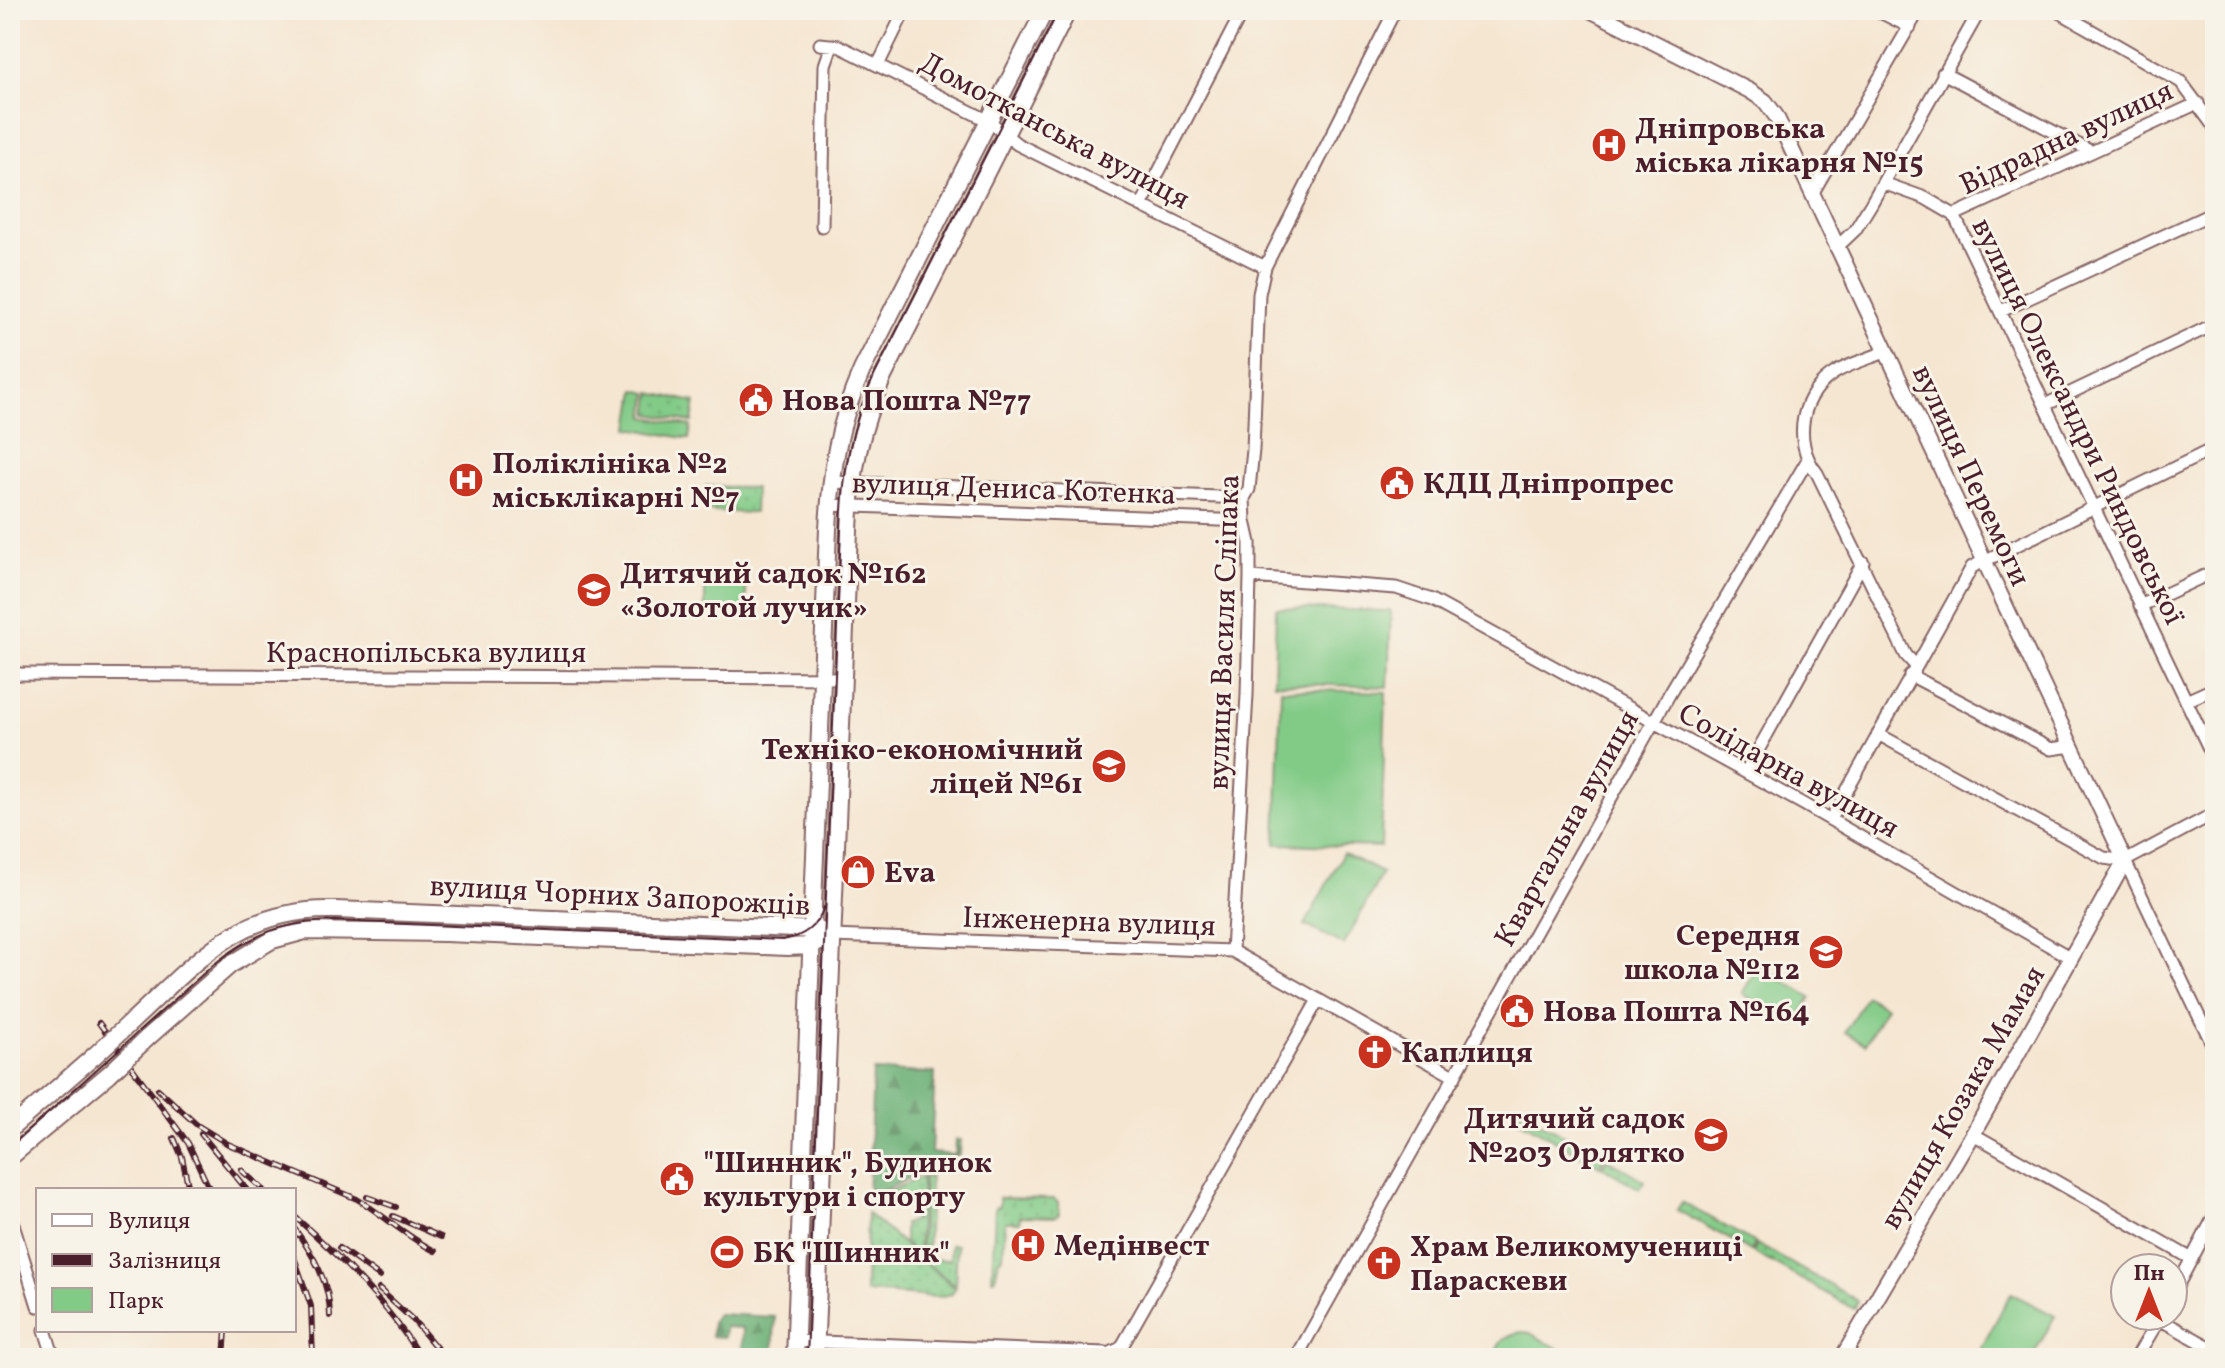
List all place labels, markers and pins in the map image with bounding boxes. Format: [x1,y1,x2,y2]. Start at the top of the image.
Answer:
place label: Дніпровська міська лікарня №15 [1635,109,1924,185]
hospital icon: Дніпровська міська лікарня №15 [1590,126,1628,164]
public building icon: Нова Пошта №77 [737,381,775,419]
place label: Нова Пошта №77 [782,381,1031,423]
place label: Поліклініка №2 міськлікарні №7 [492,444,740,520]
hospital icon: Поліклініка №2 міськлікарні №7 [447,461,485,499]
public building icon: КДЦ Дніпропрес [1378,464,1416,502]
place label: КДЦ Дніпропрес [1423,464,1674,506]
place label: Дитячий садок №162 «Золотой лучик» [620,554,927,630]
school or university icon: Дитячий садок №162 «Золотой лучик» [575,571,613,609]
place label: Техніко-економічний ліцей №61 [761,730,1083,806]
school or university icon: Техніко-економічний ліцей №61 [1090,747,1128,785]
shop icon: Eva [839,853,877,891]
place label: Eva [884,853,936,895]
place label: Середня школа №112 [1624,916,1800,992]
school or university icon: Середня школа №112 [1807,933,1845,971]
public building icon: Нова Пошта №164 [1498,992,1536,1030]
place label: Нова Пошта №164 [1543,992,1810,1034]
church icon: Каплиця [1356,1033,1394,1071]
place label: Каплиця [1401,1033,1533,1075]
place label: Дитячий садок №203 Орлятко [1464,1099,1685,1175]
school or university icon: Дитячий садок №203 Орлятко [1692,1116,1730,1154]
place label: "Шинник", Будинок культури і спорту [703,1143,992,1219]
public building icon: "Шинник", Будинок культури і спорту [658,1160,696,1198]
hospital icon: Медінвест [1009,1226,1047,1264]
place label: Медінвест [1054,1226,1210,1268]
place label: Храм Великомучениці Параскеви [1410,1227,1743,1303]
sports icon: БК "Шинник" [708,1233,746,1271]
place label: БК "Шинник" [753,1233,950,1275]
church icon: Храм Великомучениці Параскеви [1365,1244,1403,1282]

